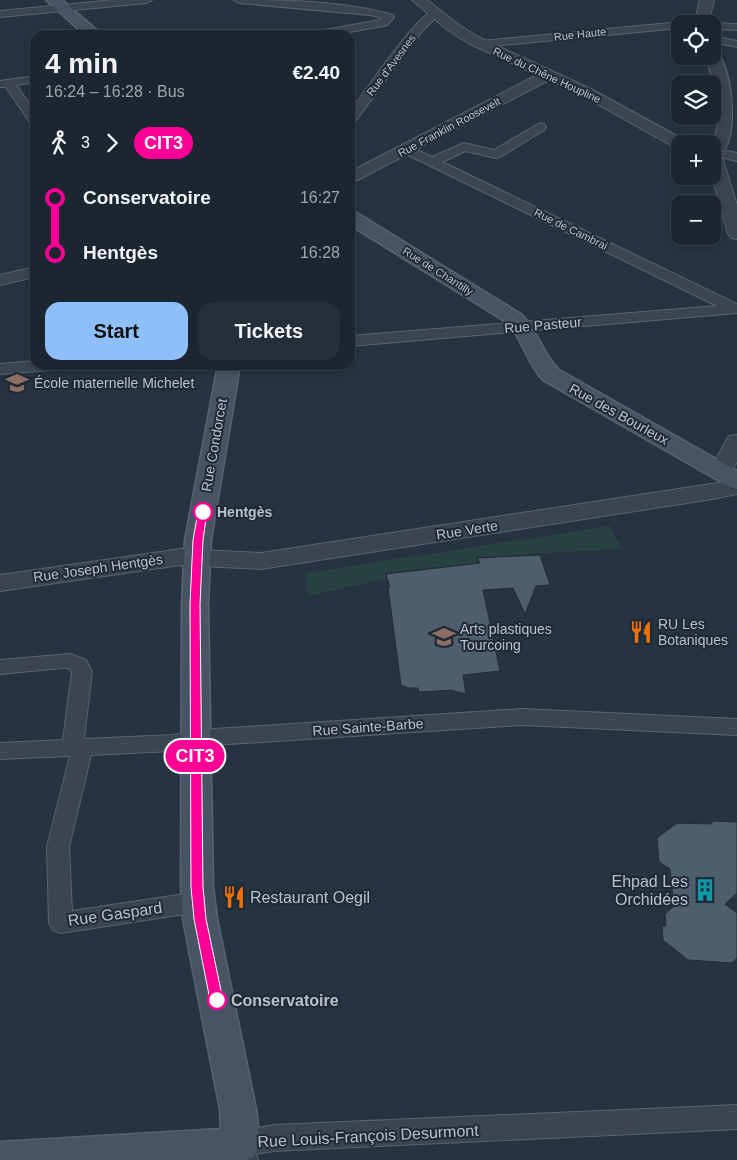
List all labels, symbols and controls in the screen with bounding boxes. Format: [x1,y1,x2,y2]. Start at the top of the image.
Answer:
map controls [671,15,721,245]
button: locate [671,15,721,65]
street label: Rue Haute [553,25,607,43]
street label: Rue d'Avesnes [364,32,418,98]
street label: Rue du Chêne Houpline [491,45,603,105]
text: 4 min [45,48,118,79]
text: €2.40 [292,62,340,83]
button: layers [671,75,721,125]
text: 16:24 – 16:28 · Bus [45,83,185,100]
street label: Rue Franklin Roosevelt [396,95,502,159]
icon: walk [45,129,73,157]
icon: forward [98,129,126,157]
text: CIT3 [144,133,183,153]
text: 3 [81,134,90,151]
button: + [671,135,721,185]
text: Conservatoire [83,187,211,208]
text: 16:27 [300,189,340,206]
button: − [671,195,721,245]
street label: Rue de Cambrai [532,206,610,252]
text: Hentgès [83,242,158,263]
text: 16:28 [300,244,340,261]
street label: Rue de Chantilly [401,245,476,298]
button: Start [45,302,188,360]
button: Tickets [198,302,340,360]
street label: Rue Pasteur [504,314,583,336]
school or university icon: École maternelle Michelet [4,370,30,396]
place label: École maternelle Michelet [34,375,194,391]
street label: Rue des Bourleux [566,380,672,448]
street label: Rue Condorcet [198,397,230,493]
marker: Hentgès [193,502,213,522]
place label: Hentgès [217,504,272,520]
street label: Rue Verte [435,517,499,543]
street label: Rue Joseph Hentgès [32,551,164,585]
place label: RU Les Botaniques [658,616,728,648]
restaurant icon: RU Les Botaniques [628,619,654,645]
place label: Arts plastiques Tourcoing [460,621,552,653]
school or university icon: Arts plastiques Tourcoing [431,624,457,650]
street label: Rue Sainte-Barbe [312,715,424,739]
line badge: CIT3 [160,740,230,772]
text: CIT3 [175,746,215,766]
place label: Ehpad Les Orchidées [611,873,688,908]
building icon: Ehpad Les Orchidées [692,877,718,903]
restaurant icon: Restaurant Oegil [221,884,247,910]
place label: Restaurant Oegil [250,889,370,906]
street label: Rue Gaspard [67,899,163,929]
marker: Conservatoire [207,990,227,1010]
place label: Conservatoire [231,992,339,1009]
street label: Rue Louis-François Desurmont [257,1122,480,1150]

